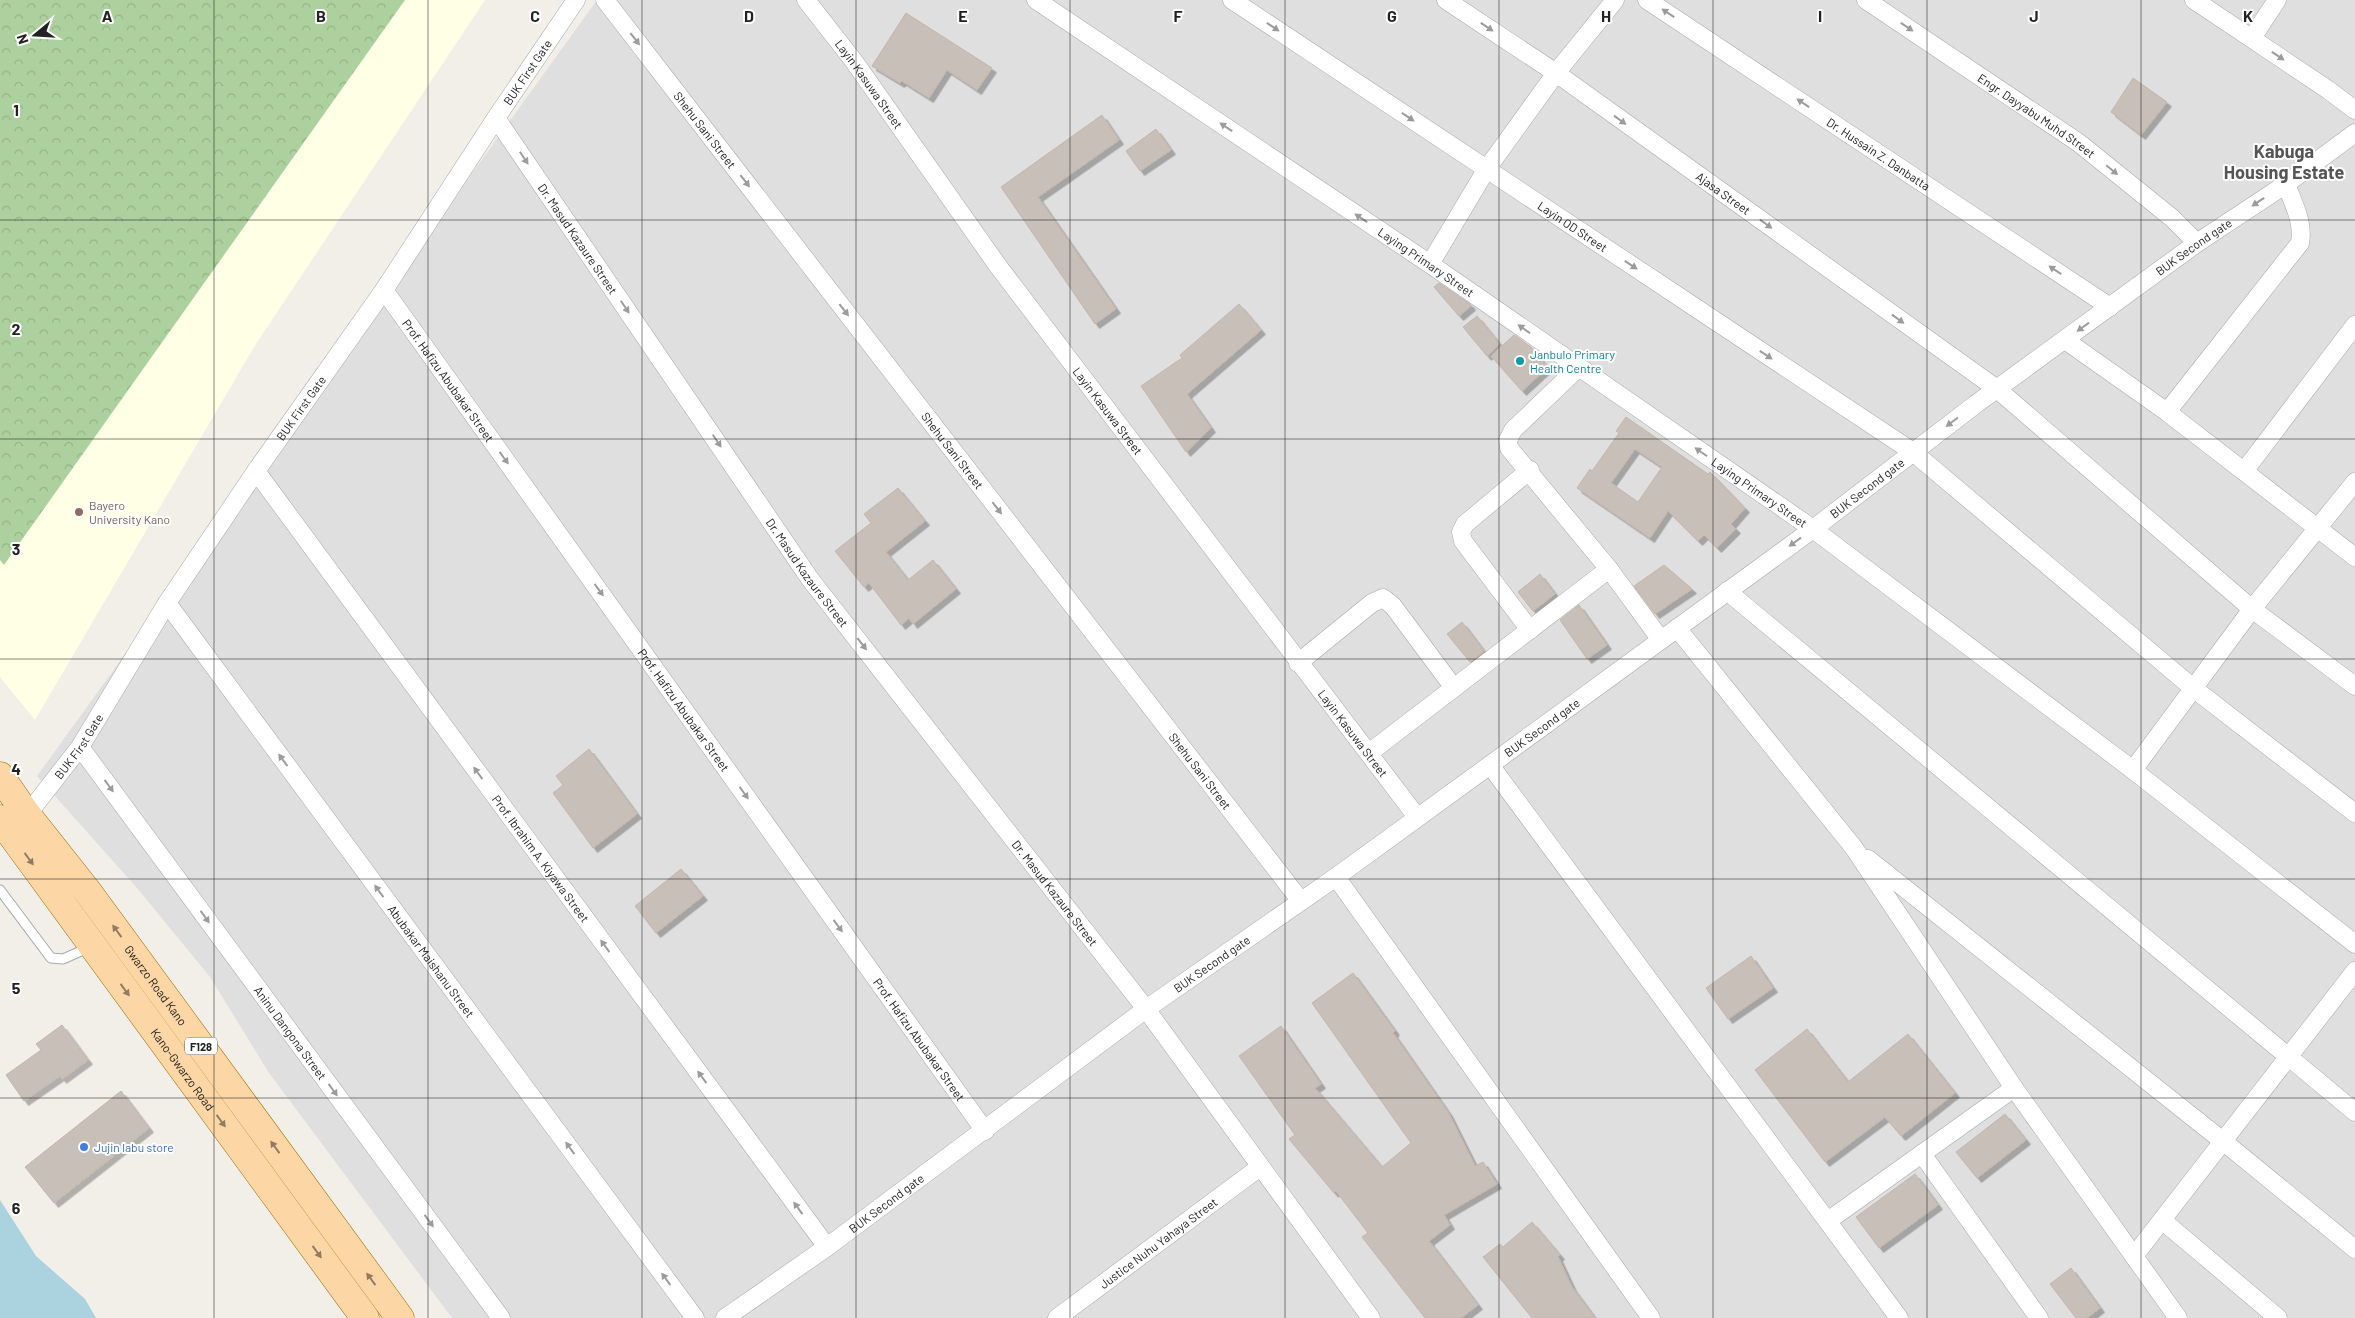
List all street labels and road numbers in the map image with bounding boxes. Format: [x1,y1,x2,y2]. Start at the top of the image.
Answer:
street label: BUK First Gate [500,37,554,107]
street label: Layin Kasuwa Street [833,37,906,131]
street label: Engr. Dayyabu Muhd Street [1975,70,2098,160]
street label: Shehu Sani Street [671,89,739,171]
street label: Dr. Hussain Z. Danbatta [1825,114,1933,193]
street label: Ajasa Street [1694,169,1753,217]
street label: Dr. Masud Kazaure Street [536,181,621,296]
street label: Layin OD Street [1535,198,1610,254]
street label: BUK Second gate [2153,215,2234,278]
street label: Laying Primary Street [1376,224,1477,299]
street label: Prof. Hafizu Abubakar Street [400,316,497,444]
street label: Layin Kasuwa Street [1070,364,1146,457]
street label: BUK First Gate [273,373,328,443]
street label: Shehu Sani Street [919,409,987,491]
street label: Laying Primary Street [1709,454,1810,530]
street label: BUK Second gate [1827,455,1907,521]
street label: Dr. Masud Kazaure Street [764,516,851,629]
street label: Prof. Hafizu Abubakar Street [635,646,733,774]
street label: Layin Kasuwa Street [1316,687,1391,780]
street label: BUK Second gate [1501,695,1582,759]
street label: BUK First Gate [51,711,105,781]
street label: Shehu Sani Street [1166,730,1234,812]
street label: Prof. Ibrahim A. Kiyawa Street [490,792,592,925]
street label: Dr. Masud Kazaure Street [1010,837,1101,948]
street label: Abubakar Maishanu Street [385,902,477,1020]
street label: BUK Second gate [1171,932,1252,995]
street label: Gwarzo Road Kano [122,942,190,1028]
street label: Prof. Hafizu Abubakar Street [871,975,968,1103]
street label: Aninu Dangona Street [252,983,330,1082]
street label: Kano-Gwarzo Road [148,1025,218,1113]
road number: F128 [185,1038,217,1054]
street label: BUK Second gate [846,1170,926,1235]
street label: Justice Nuhu Yahaya Street [1096,1194,1220,1291]

